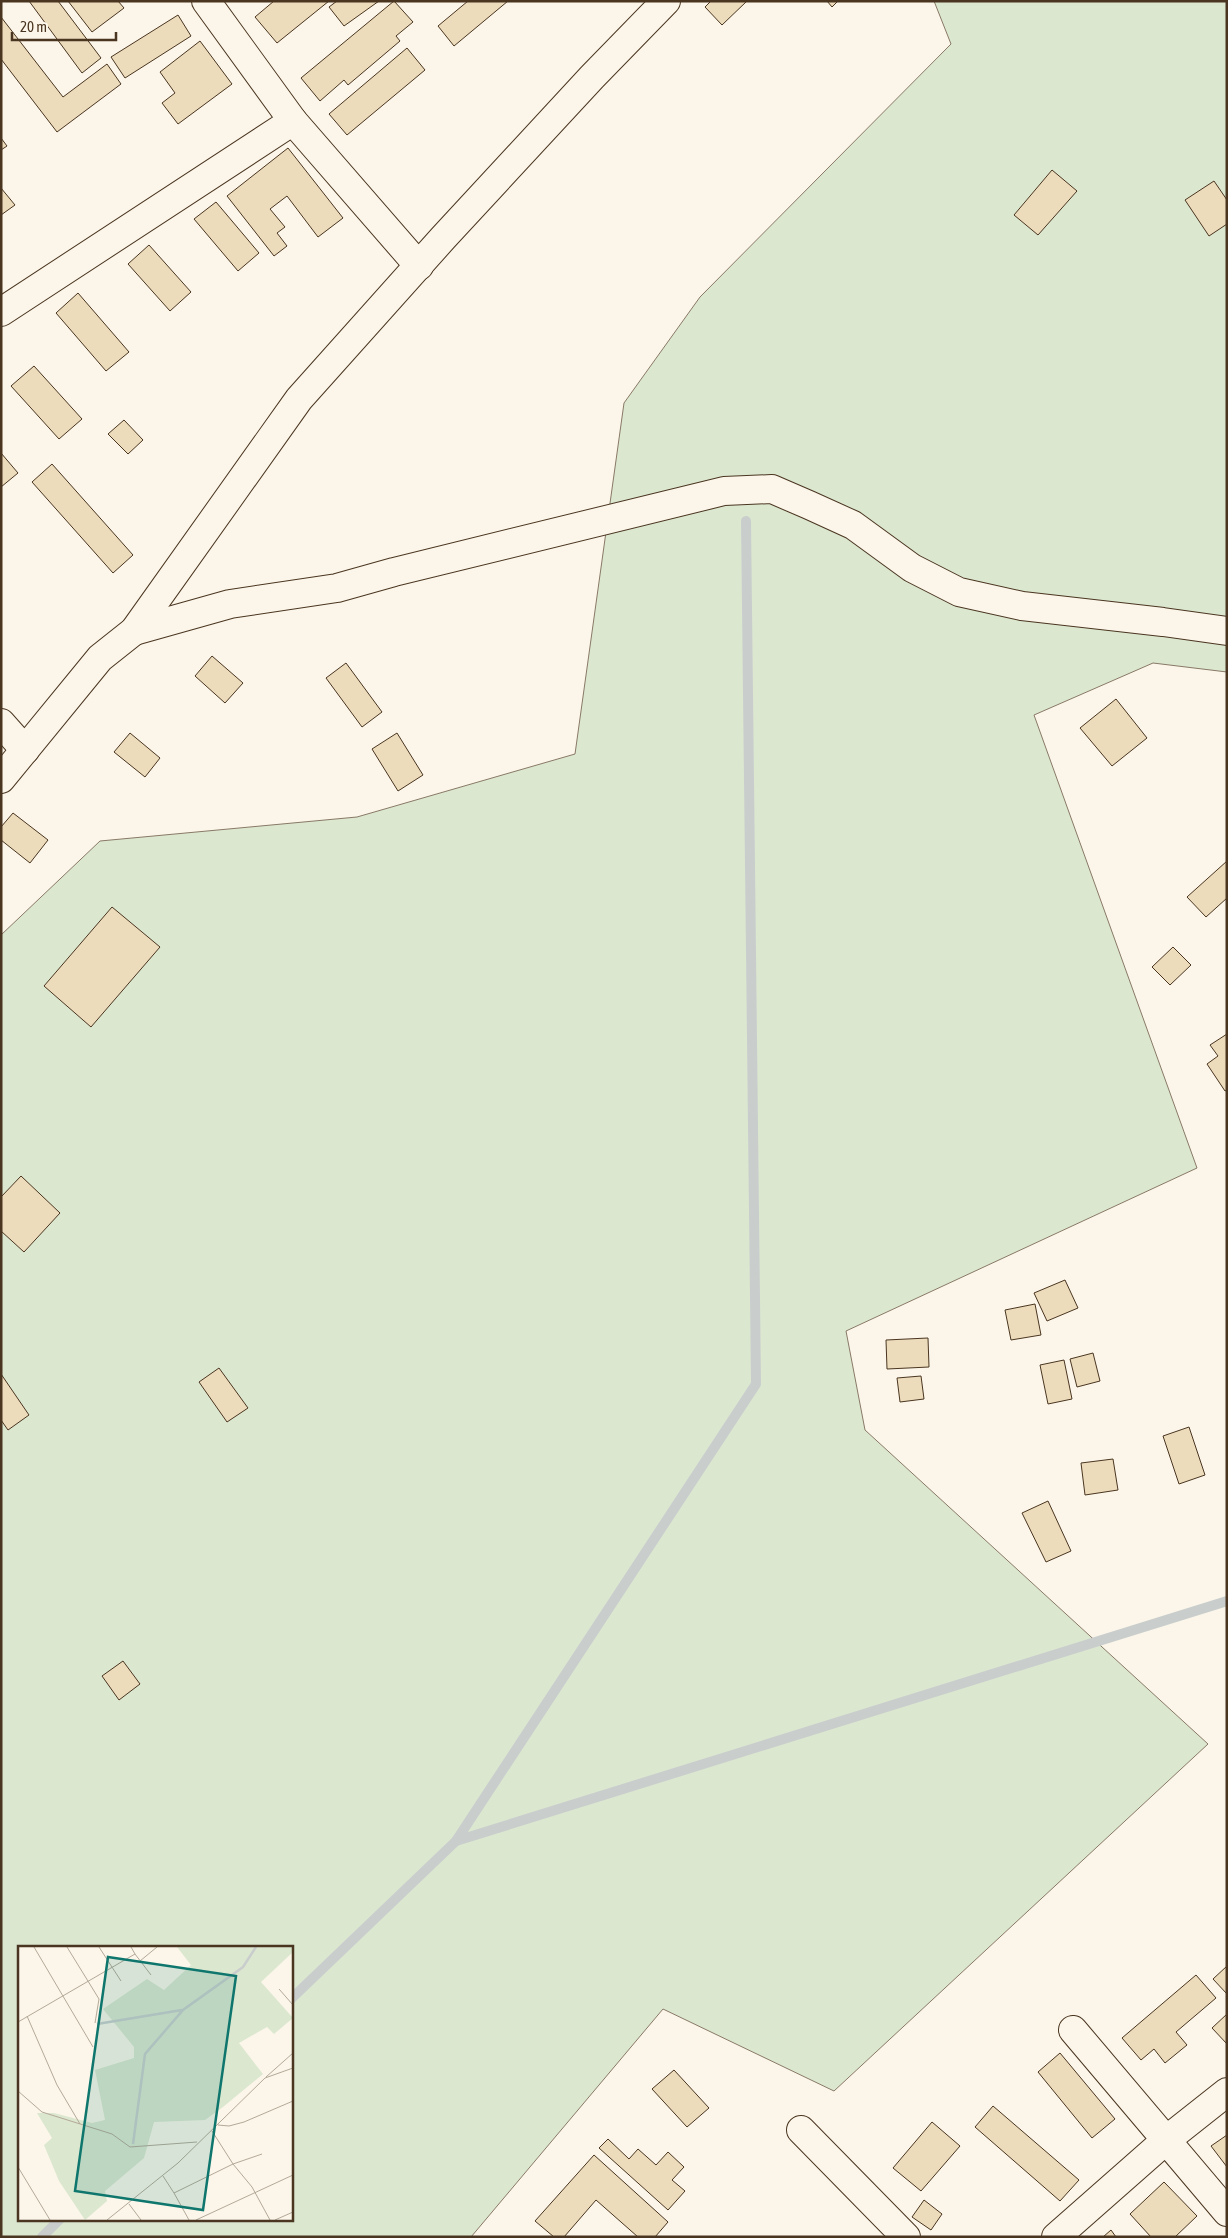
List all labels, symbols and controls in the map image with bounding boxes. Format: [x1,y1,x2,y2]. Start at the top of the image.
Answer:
scale bar [12,10,116,42]
text: 20 m [20,18,47,35]
inset map [18,1946,292,2220]

